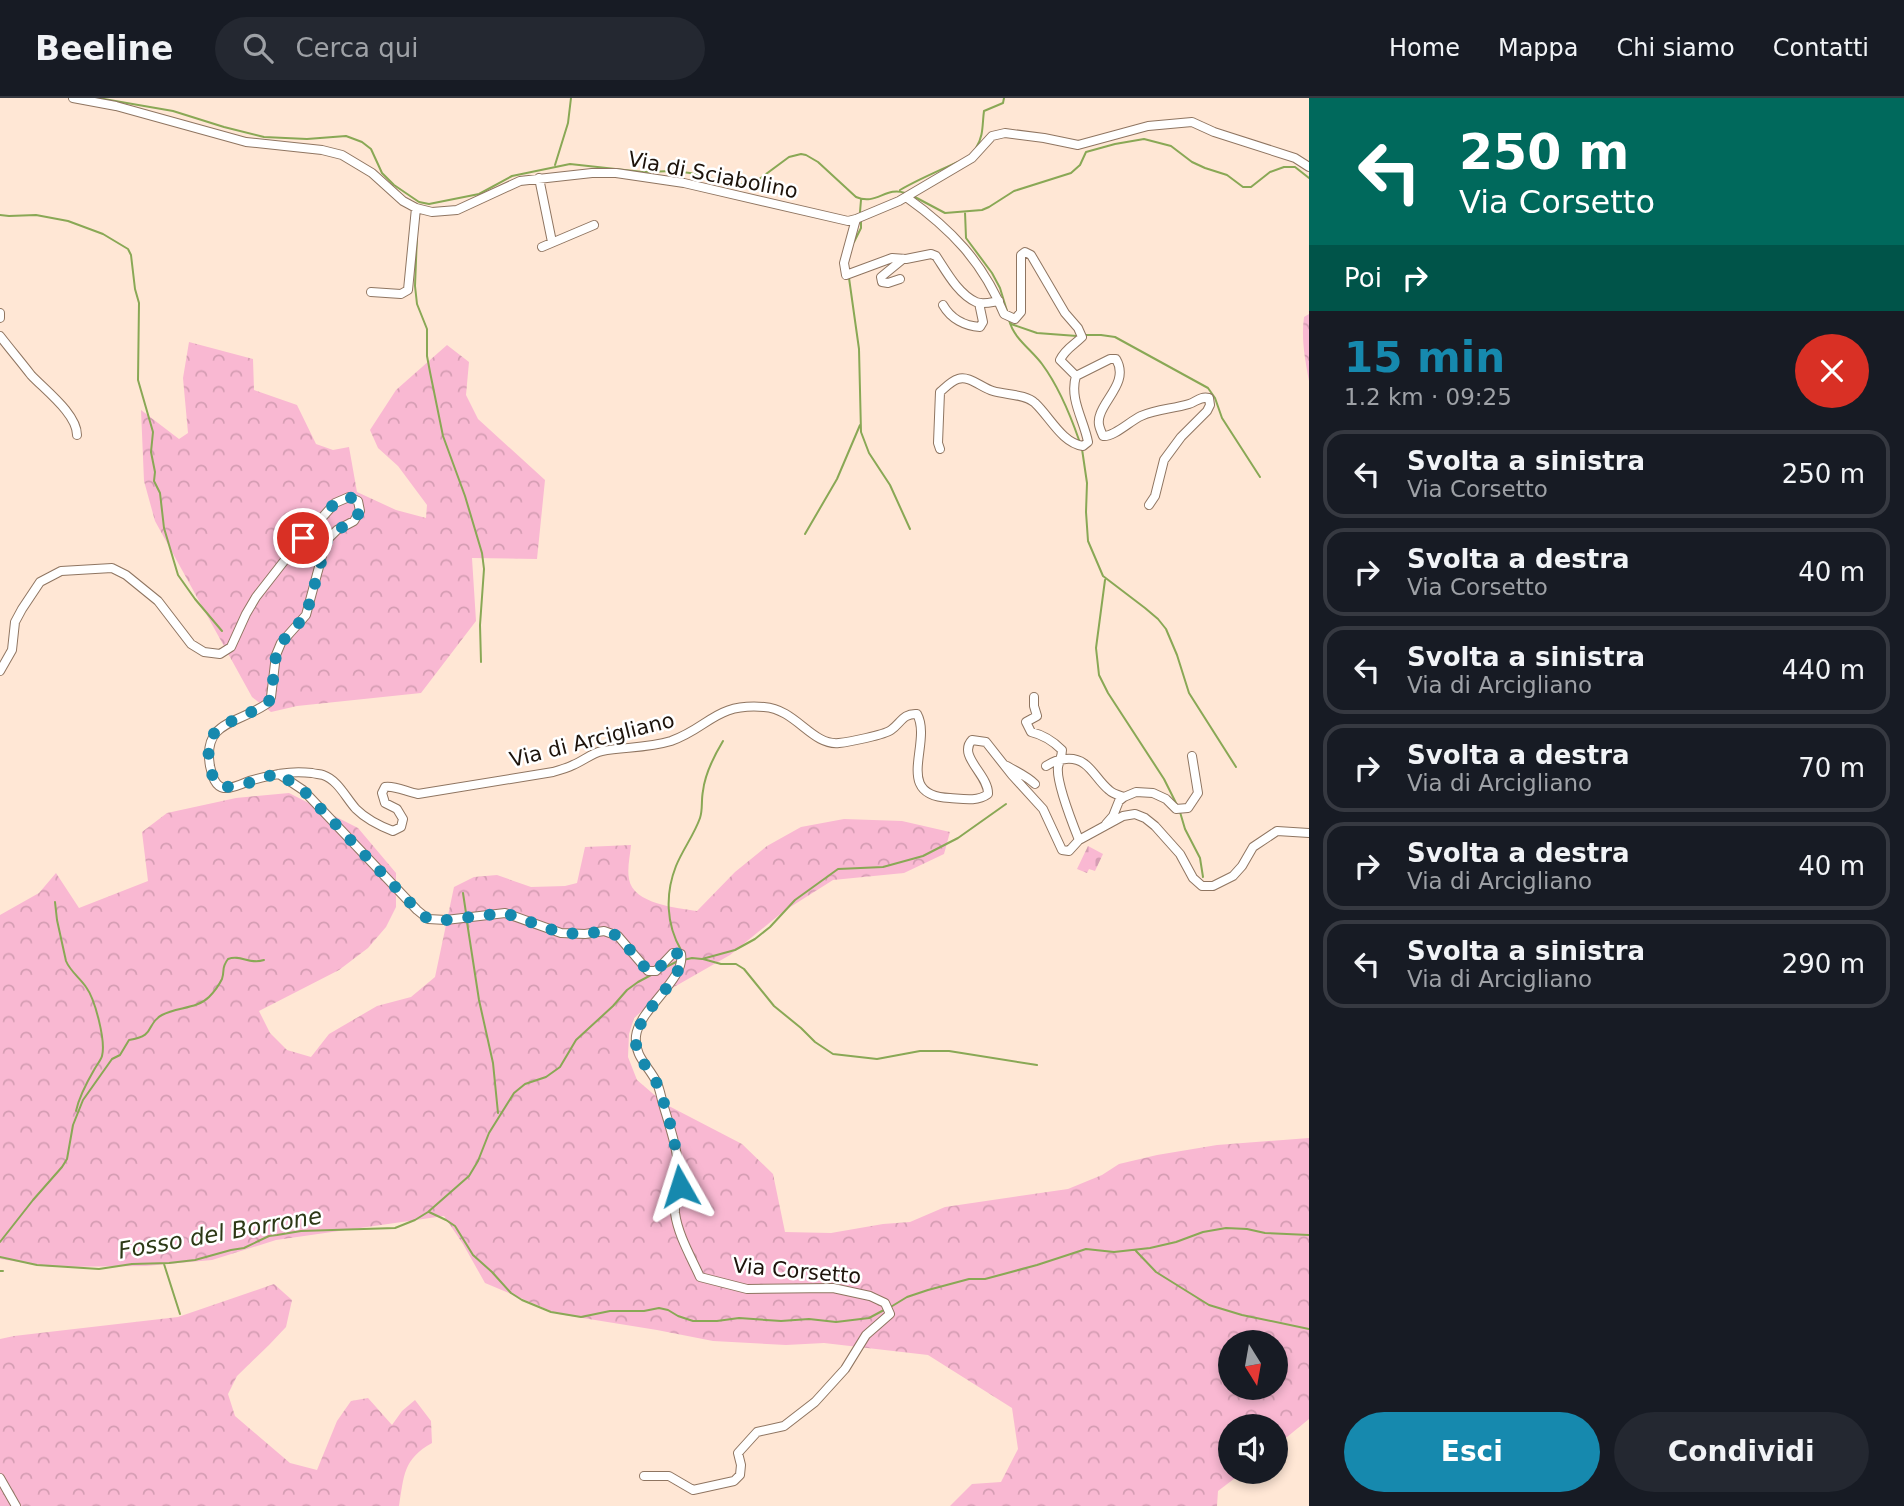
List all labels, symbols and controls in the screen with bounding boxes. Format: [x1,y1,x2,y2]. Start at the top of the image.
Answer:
search box [215,17,705,80]
text: Beeline [35,29,173,68]
icon: search [239,29,277,67]
text: Cerca qui [295,33,418,63]
text: Home [1389,34,1460,62]
text: Mappa [1498,34,1579,62]
text: Chi siamo [1617,34,1735,62]
text: Contatti [1773,34,1869,62]
text: 250 m [1459,124,1629,181]
icon: left [1344,126,1435,217]
street label: Via di Sciabolino [626,147,800,203]
text: Via Corsetto [1459,183,1655,221]
icon: right [1396,259,1434,297]
text: Poi [1344,263,1382,293]
text: 15 min [1344,333,1505,382]
button: close [1795,334,1869,408]
text: 1.2 km · 09:25 [1344,384,1512,410]
text: Svolta a sinistra [1407,446,1645,476]
icon: left [1348,455,1386,493]
text: 250 m [1782,459,1865,489]
text: Via Corsetto [1407,476,1548,502]
pin [273,508,333,568]
icon: arrive [284,519,322,557]
text: Svolta a destra [1407,544,1630,574]
icon: right [1348,553,1386,591]
text: 40 m [1798,557,1865,587]
text: Via Corsetto [1407,574,1548,600]
text: Svolta a sinistra [1407,642,1645,672]
icon: left [1348,651,1386,689]
text: 440 m [1782,655,1865,685]
text: Via di Arcigliano [1407,672,1592,698]
street label: Via di Arcigliano [507,708,677,772]
text: Svolta a destra [1407,740,1630,770]
icon: right [1348,749,1386,787]
text: 70 m [1798,753,1865,783]
text: Via di Arcigliano [1407,770,1592,796]
text: Svolta a destra [1407,838,1630,868]
icon: right [1348,847,1386,885]
text: 40 m [1798,851,1865,881]
text: Via di Arcigliano [1407,868,1592,894]
text: Svolta a sinistra [1407,936,1645,966]
icon: left [1348,945,1386,983]
text: 290 m [1782,949,1865,979]
text: Via di Arcigliano [1407,966,1592,992]
position arrow [643,1149,717,1223]
water label: Fosso del Borrone [116,1202,324,1264]
street label: Via Corsetto [732,1253,862,1289]
north arrow [1218,1330,1288,1400]
map controls [1218,1330,1288,1484]
button: Esci [1344,1412,1600,1492]
button: Condividi [1614,1412,1869,1492]
button: sound [1218,1414,1288,1484]

